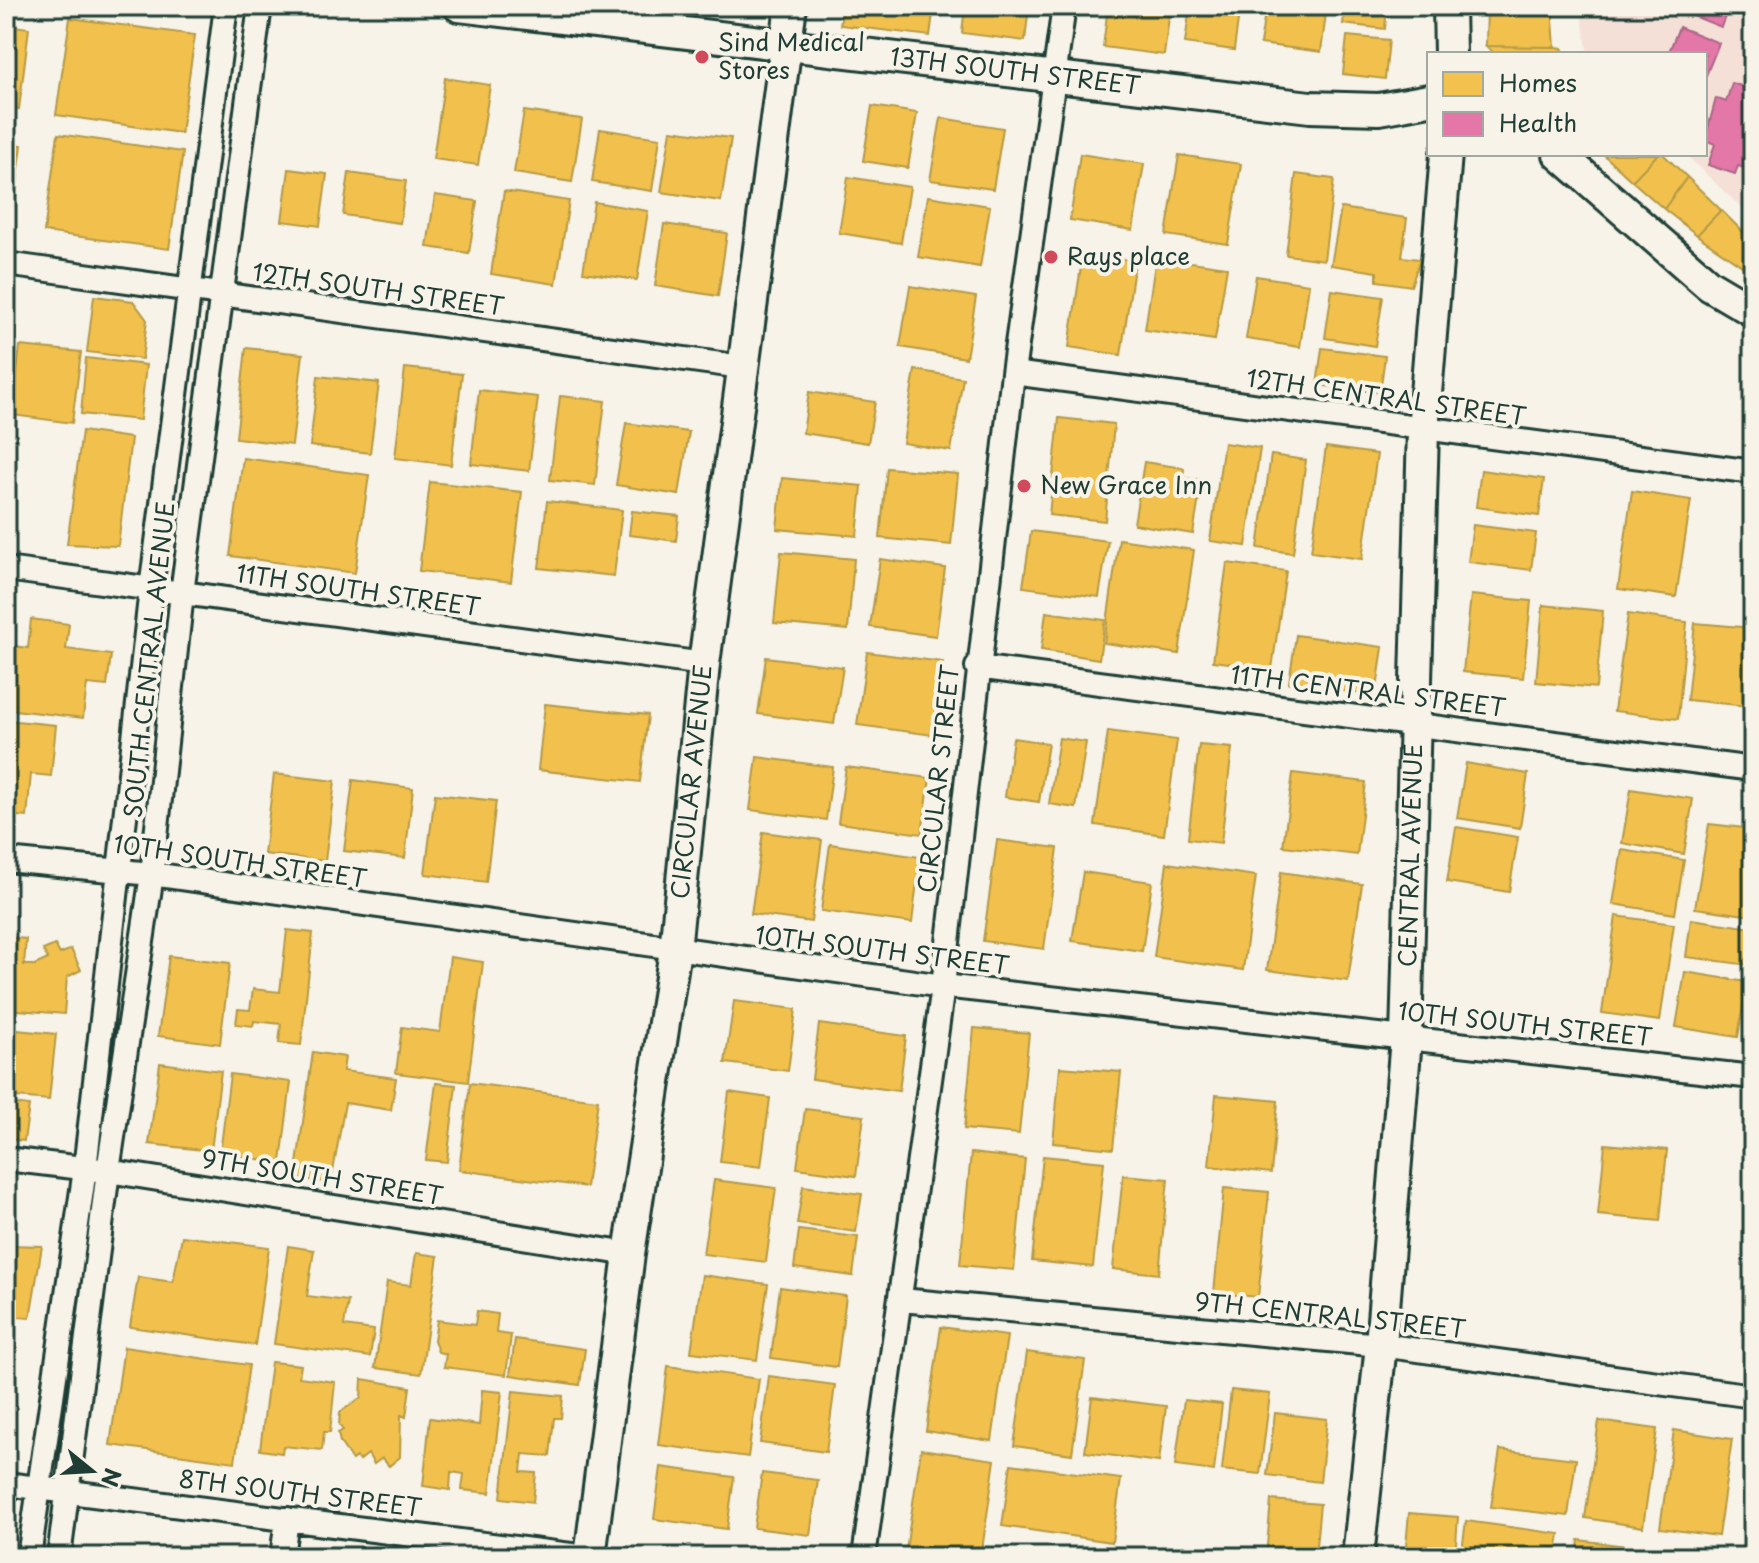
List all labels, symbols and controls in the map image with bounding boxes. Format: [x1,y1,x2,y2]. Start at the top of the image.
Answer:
place label: Sind Medical Stores [718,23,865,87]
street label: 13TH SOUTH STREET [888,37,1143,103]
marker: Sind Medical Stores [693,48,711,66]
legend [1427,52,1707,156]
text: Homes [1499,64,1577,100]
text: Health [1499,104,1577,140]
place label: Rays place [1067,237,1190,273]
marker: Rays place [1042,248,1060,266]
street label: 12TH SOUTH STREET [250,253,507,324]
street label: 12TH CENTRAL STREET [1244,359,1529,434]
place label: New Grace Inn [1040,466,1212,502]
marker: New Grace Inn [1015,477,1033,495]
street label: SOUTH CENTRAL AVENUE [114,500,183,820]
street label: 11TH SOUTH STREET [234,554,483,624]
street label: 11TH CENTRAL STREET [1229,655,1508,725]
street label: CIRCULAR STREET [907,662,967,895]
street label: CIRCULAR AVENUE [660,663,720,901]
street label: CENTRAL AVENUE [1388,743,1430,968]
street label: 10TH SOUTH STREET [111,824,370,896]
street label: 10TH SOUTH STREET [753,916,1012,983]
street label: 10TH SOUTH STREET [1396,992,1655,1054]
street label: 9TH SOUTH STREET [199,1139,446,1213]
street label: 9TH CENTRAL STREET [1193,1282,1468,1346]
north arrow [52,1431,132,1511]
street label: 8TH SOUTH STREET [177,1459,424,1525]
text: N [94,1464,131,1491]

